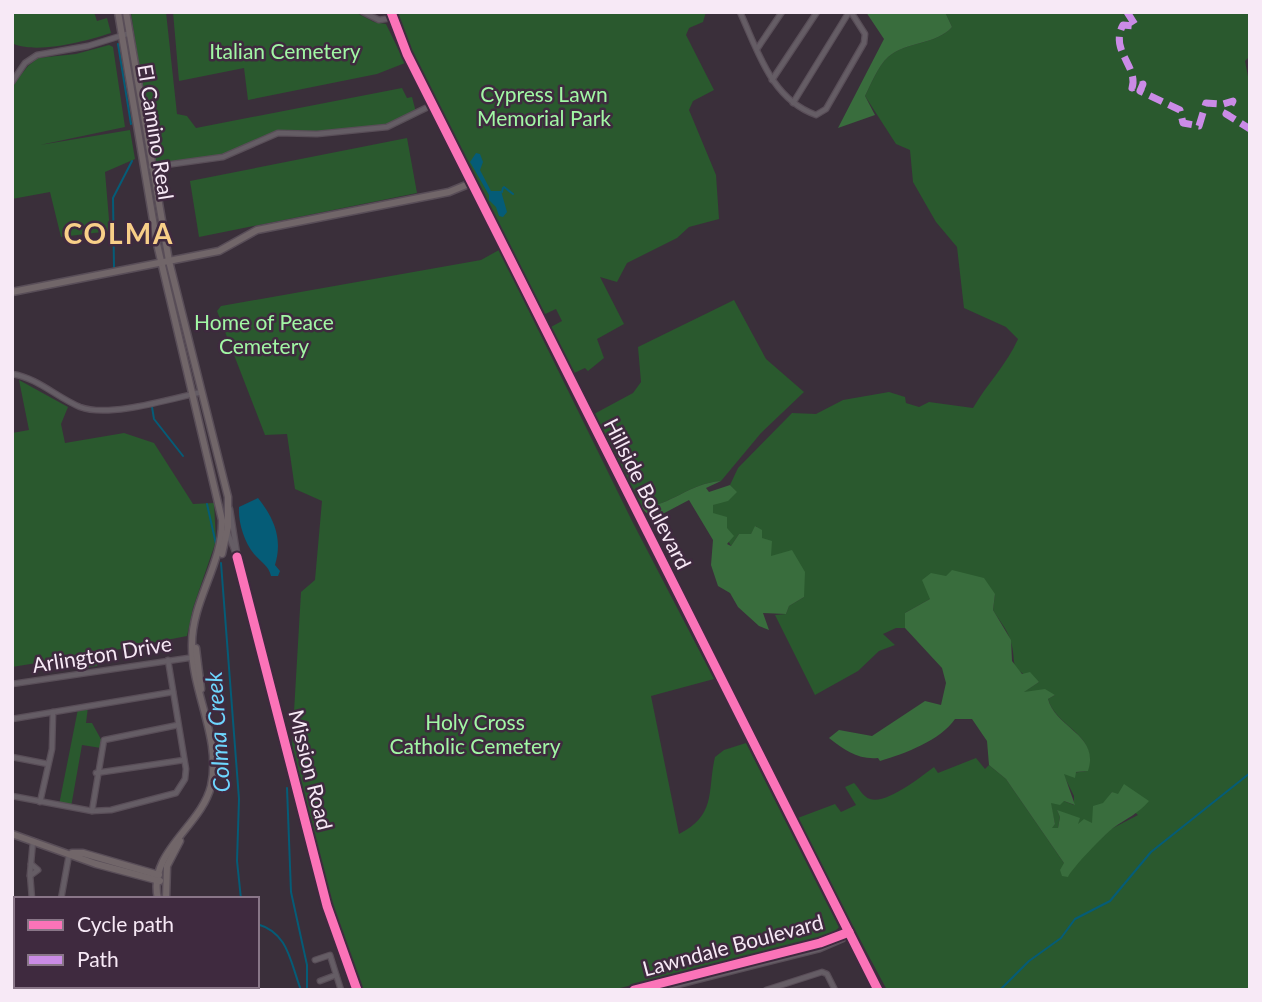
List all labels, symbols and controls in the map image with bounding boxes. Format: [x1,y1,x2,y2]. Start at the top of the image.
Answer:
park label: Italian Cemetery [209,38,361,63]
street label: El Camino Real [133,62,180,201]
park label: Cypress Lawn Memorial Park [477,81,611,130]
district label: COLMA [63,216,175,250]
park label: Home of Peace Cemetery [194,309,334,358]
street label: Hillside Boulevard [599,414,697,573]
street label: Arlington Drive [30,630,173,677]
water label: Colma Creek [199,670,235,793]
street label: Mission Road [284,707,338,832]
park label: Holy Cross Catholic Cemetery [389,709,561,758]
legend [14,897,259,988]
street label: Lawndale Boulevard [640,908,826,981]
text: Cycle path [77,911,174,936]
text: Path [77,946,119,971]

